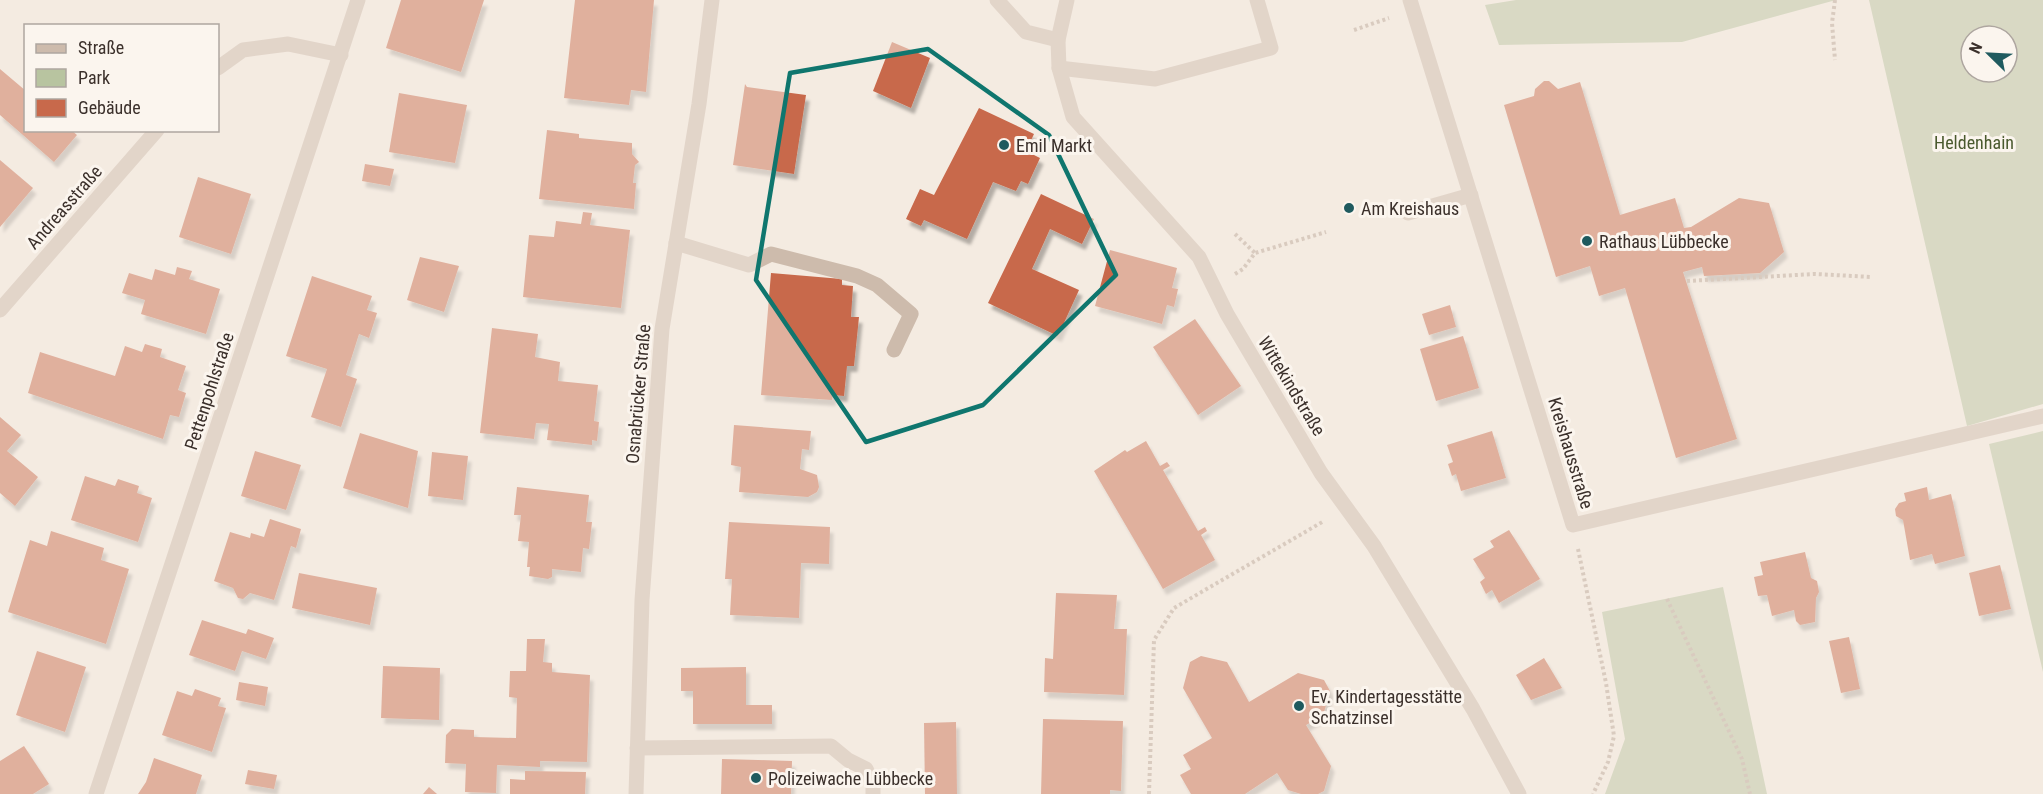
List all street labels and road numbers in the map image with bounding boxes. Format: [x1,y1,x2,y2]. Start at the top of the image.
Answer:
street label: Andreasstraße [22,161,106,253]
street label: Osnabrücker Straße [621,323,655,465]
street label: Pettenpohlstraße [180,330,238,452]
street label: Wittekindstraße [1254,333,1330,439]
street label: Kreishausstraße [1544,395,1598,511]

